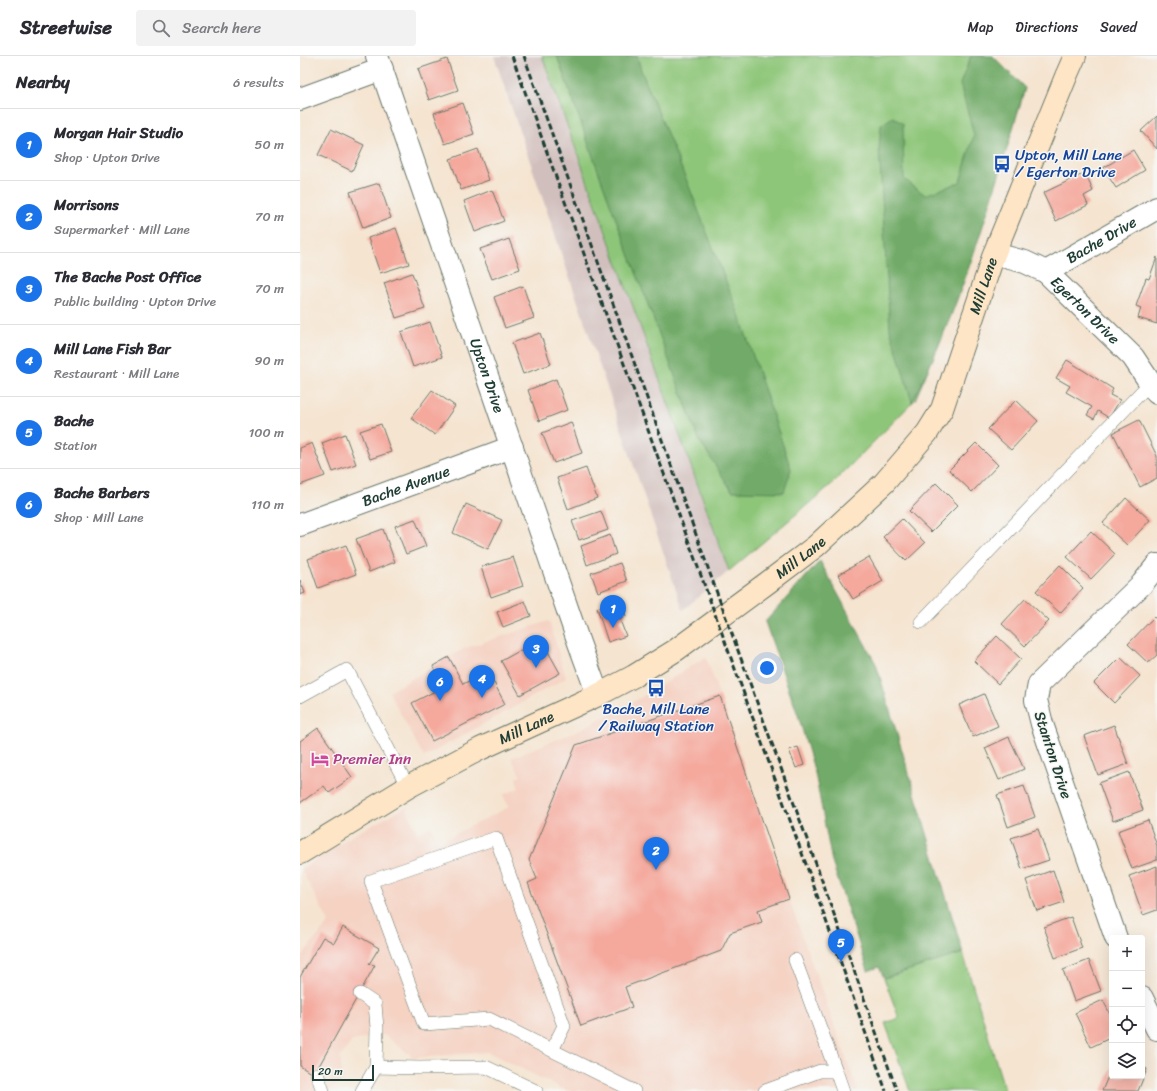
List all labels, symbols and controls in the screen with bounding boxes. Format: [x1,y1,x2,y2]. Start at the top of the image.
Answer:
search box [136,10,416,46]
text: Streetwise [20,11,112,44]
text: Search here [182,15,261,41]
text: Map [967,15,993,40]
text: Directions [1015,15,1078,40]
text: Saved [1100,15,1137,40]
icon: search [150,17,172,39]
text: Nearby [16,67,70,97]
text: 6 results [233,71,284,94]
text: Morgan Hair Studio [54,120,183,146]
text: 1 [26,133,32,156]
text: 50 m [254,133,284,156]
place label: Upton, Mill Lane / Egerton Drive [1015,142,1123,185]
text: Shop · Upton Drive [54,146,160,169]
bus stop icon: Upton, Mill Lane / Egerton Drive [992,154,1012,174]
text: Morrisons [54,192,119,218]
text: 2 [25,205,33,228]
text: 70 m [255,205,284,228]
street label: Bache Drive [1061,209,1142,271]
text: Supermarket · Mill Lane [54,218,190,241]
street label: Mill Lane [962,254,1005,318]
text: The Bache Post Office [54,264,201,290]
street label: Egerton Drive [1044,270,1126,351]
text: 3 [25,277,33,300]
text: 70 m [255,277,284,300]
text: Public building · Upton Drive [54,290,216,313]
street label: Upton Drive [462,335,512,417]
text: Mill Lane Fish Bar [54,336,171,362]
text: 4 [25,349,33,372]
text: 90 m [254,349,284,372]
text: Restaurant · Mill Lane [54,362,179,385]
text: Bache [54,408,94,434]
text: 5 [25,421,33,444]
text: 100 m [249,421,284,444]
text: Station [54,434,97,457]
street label: Bache Avenue [358,458,454,514]
text: Bache Barbers [54,480,150,506]
text: 6 [25,493,33,516]
text: 110 m [251,493,284,516]
text: Shop · Mill Lane [54,506,144,529]
street label: Mill Lane [769,530,832,586]
pin: 1 [600,595,626,628]
pin: 3 [523,635,549,668]
your location [757,658,777,678]
pin: 4 [469,665,495,698]
pin: 6 [427,668,453,701]
bus stop icon: Bache, Mill Lane / Railway Station [646,678,666,698]
place label: Bache, Mill Lane / Railway Station [598,696,714,739]
street label: Mill Lane [494,704,558,752]
street label: Stanton Drive [1027,708,1080,803]
place label: Premier Inn [333,746,411,772]
hotel icon: Premier Inn [310,749,330,769]
pin: 2 [643,837,669,870]
pin: 5 [828,929,854,962]
map controls [1109,935,1145,1079]
button: + [1109,935,1145,971]
button: − [1109,971,1145,1007]
button: locate [1109,1007,1145,1043]
button: layers [1109,1043,1145,1079]
text: 20 m [318,1062,343,1081]
scale bar [312,1063,374,1082]

